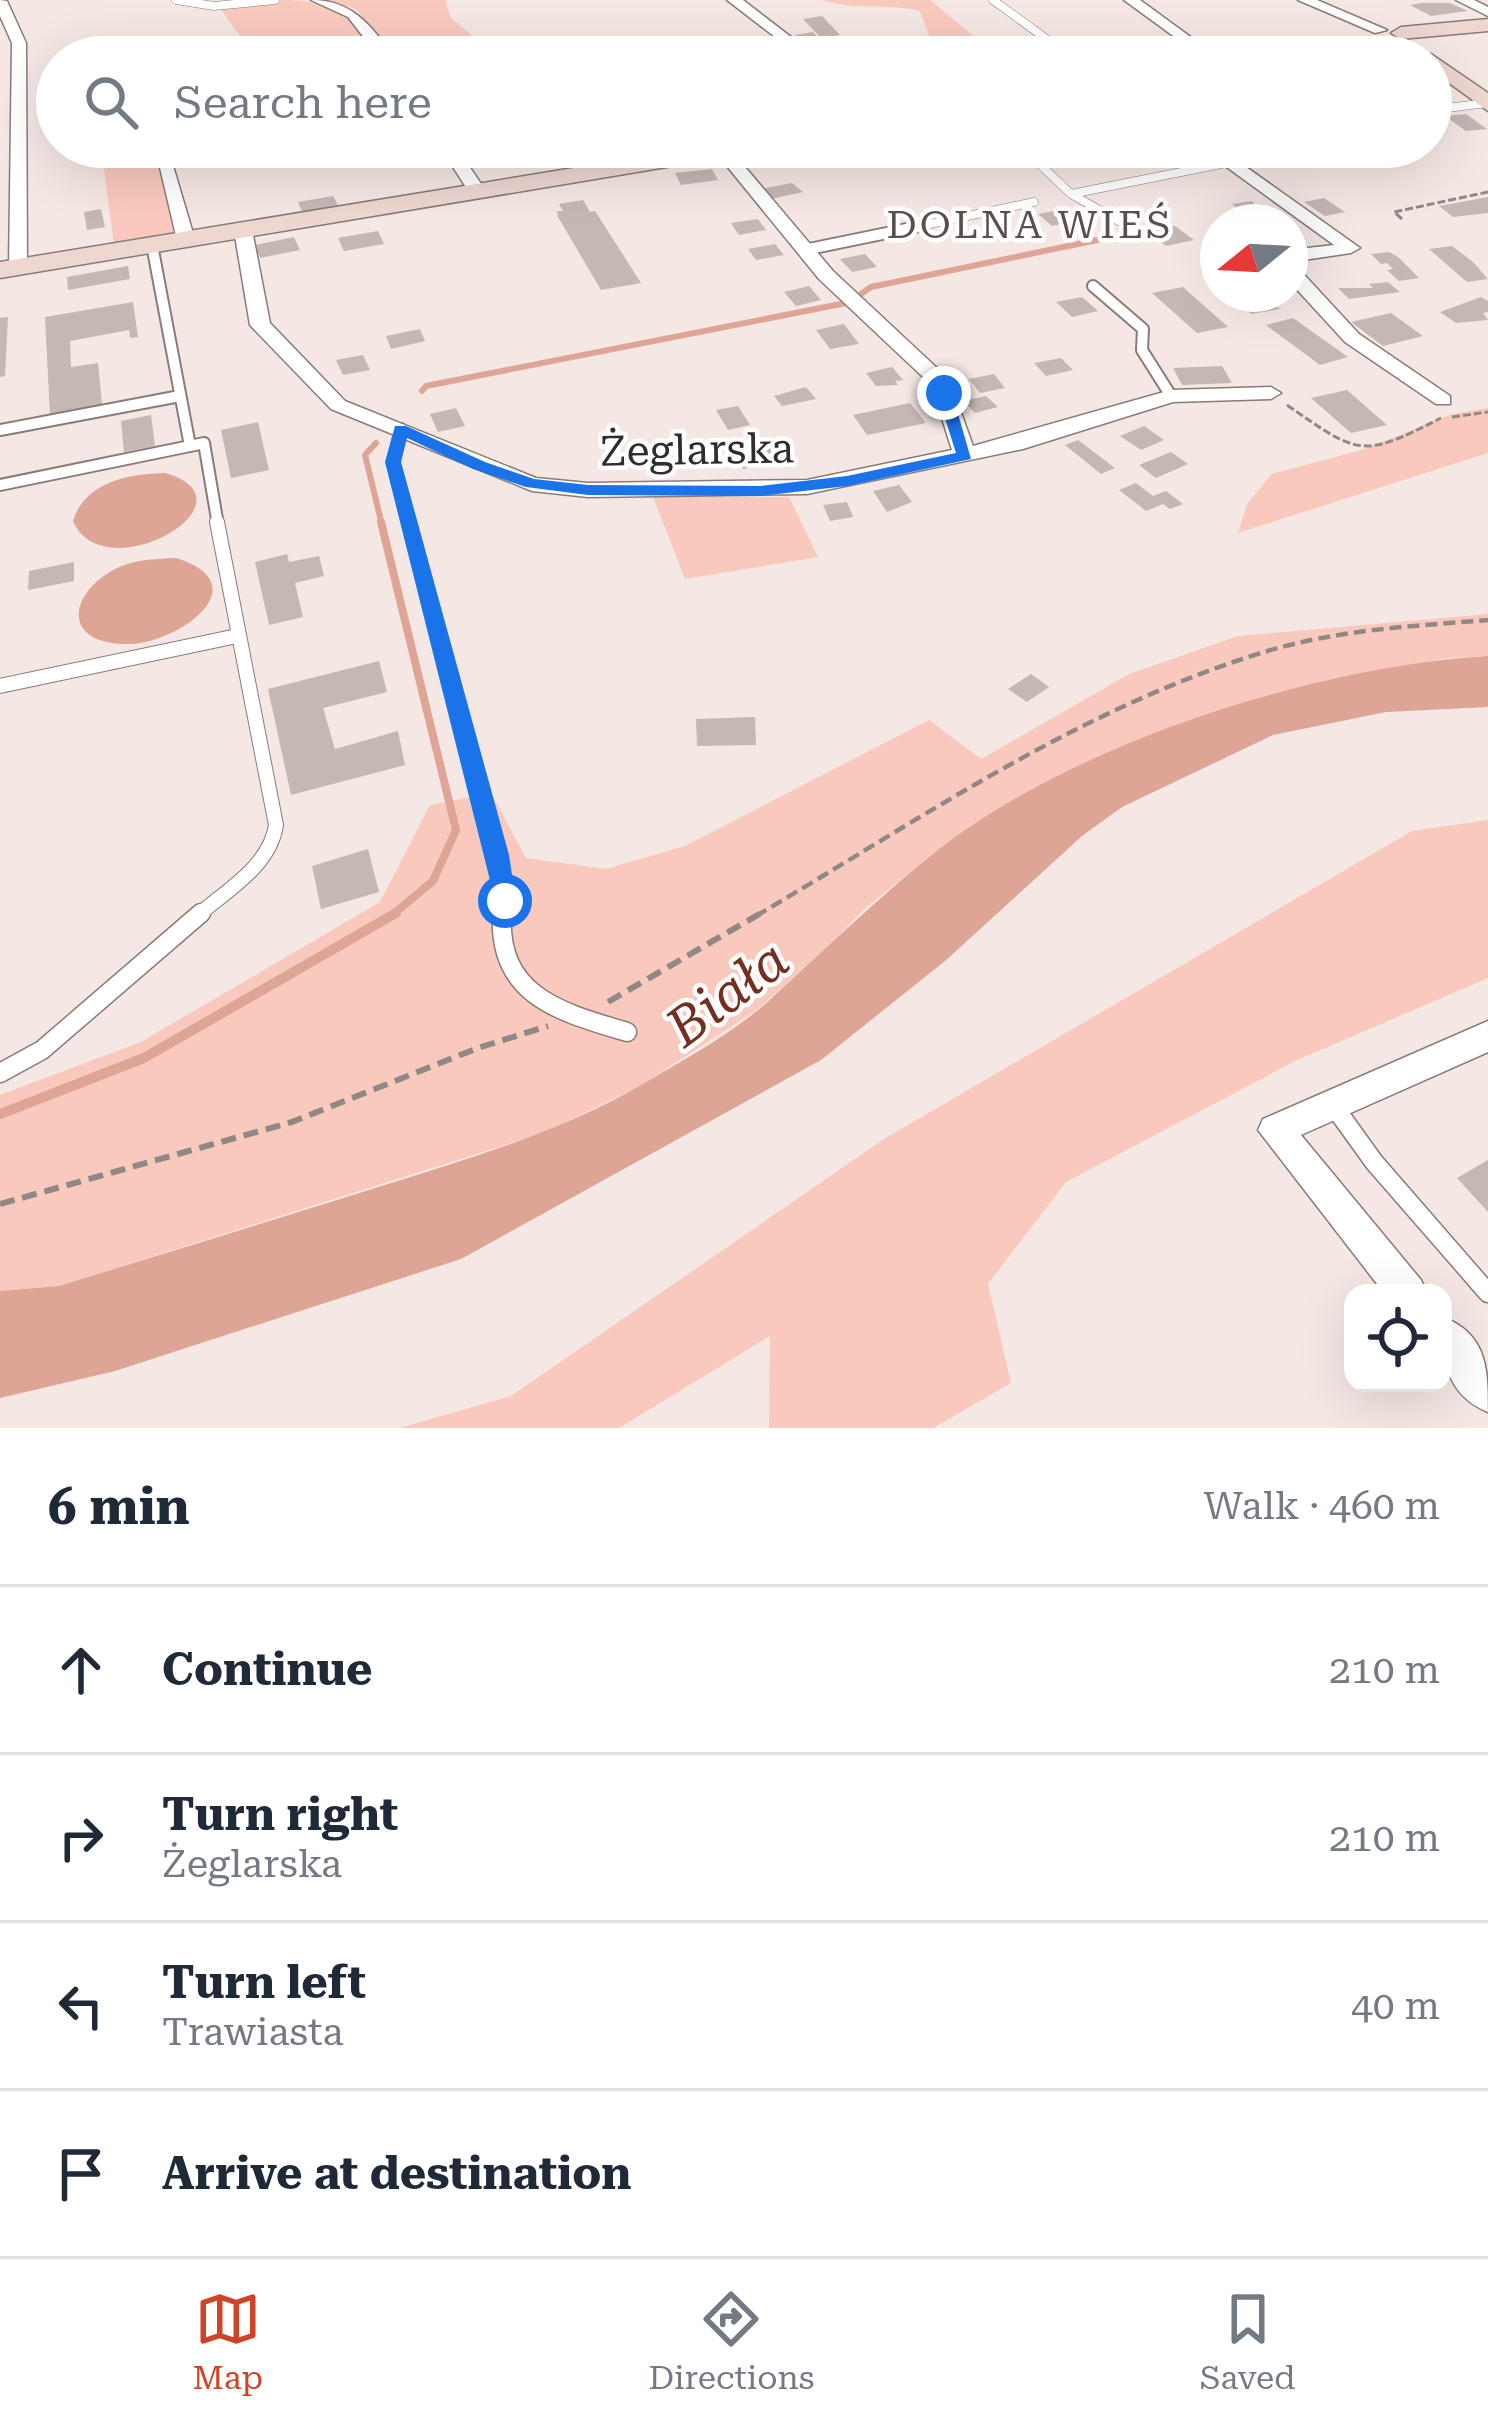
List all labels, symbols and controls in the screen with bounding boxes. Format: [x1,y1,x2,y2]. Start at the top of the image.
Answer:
search box [36,36,1452,168]
icon: search [78,69,144,135]
text: Search here [174,76,432,129]
district label: DOLNA WIEŚ [887,202,1173,248]
north arrow [1200,204,1308,312]
route end [917,366,971,420]
street label: Żeglarska [600,423,795,476]
route start [478,874,532,928]
water label: Biała [654,928,800,1060]
map controls [1344,1284,1452,1392]
button: locate [1344,1284,1452,1392]
text: 6 min [48,1477,190,1536]
text: Walk · 460 m [1204,1483,1440,1529]
icon: ahead [48,1637,114,1703]
text: Continue [162,1643,373,1696]
text: 210 m [1329,1647,1440,1693]
text: Turn right [162,1788,398,1841]
icon: right [48,1805,114,1871]
text: 210 m [1329,1815,1440,1861]
text: Żeglarska [162,1841,342,1887]
text: Turn left [162,1956,366,2009]
icon: left [48,1973,114,2039]
text: 40 m [1351,1983,1440,2029]
text: Trawiasta [162,2009,344,2055]
icon: arrive [48,2141,114,2207]
text: Arrive at destination [162,2147,631,2200]
tab: Map [193,2286,263,2397]
tab: Directions [648,2286,814,2397]
tab: Saved [1200,2286,1295,2397]

